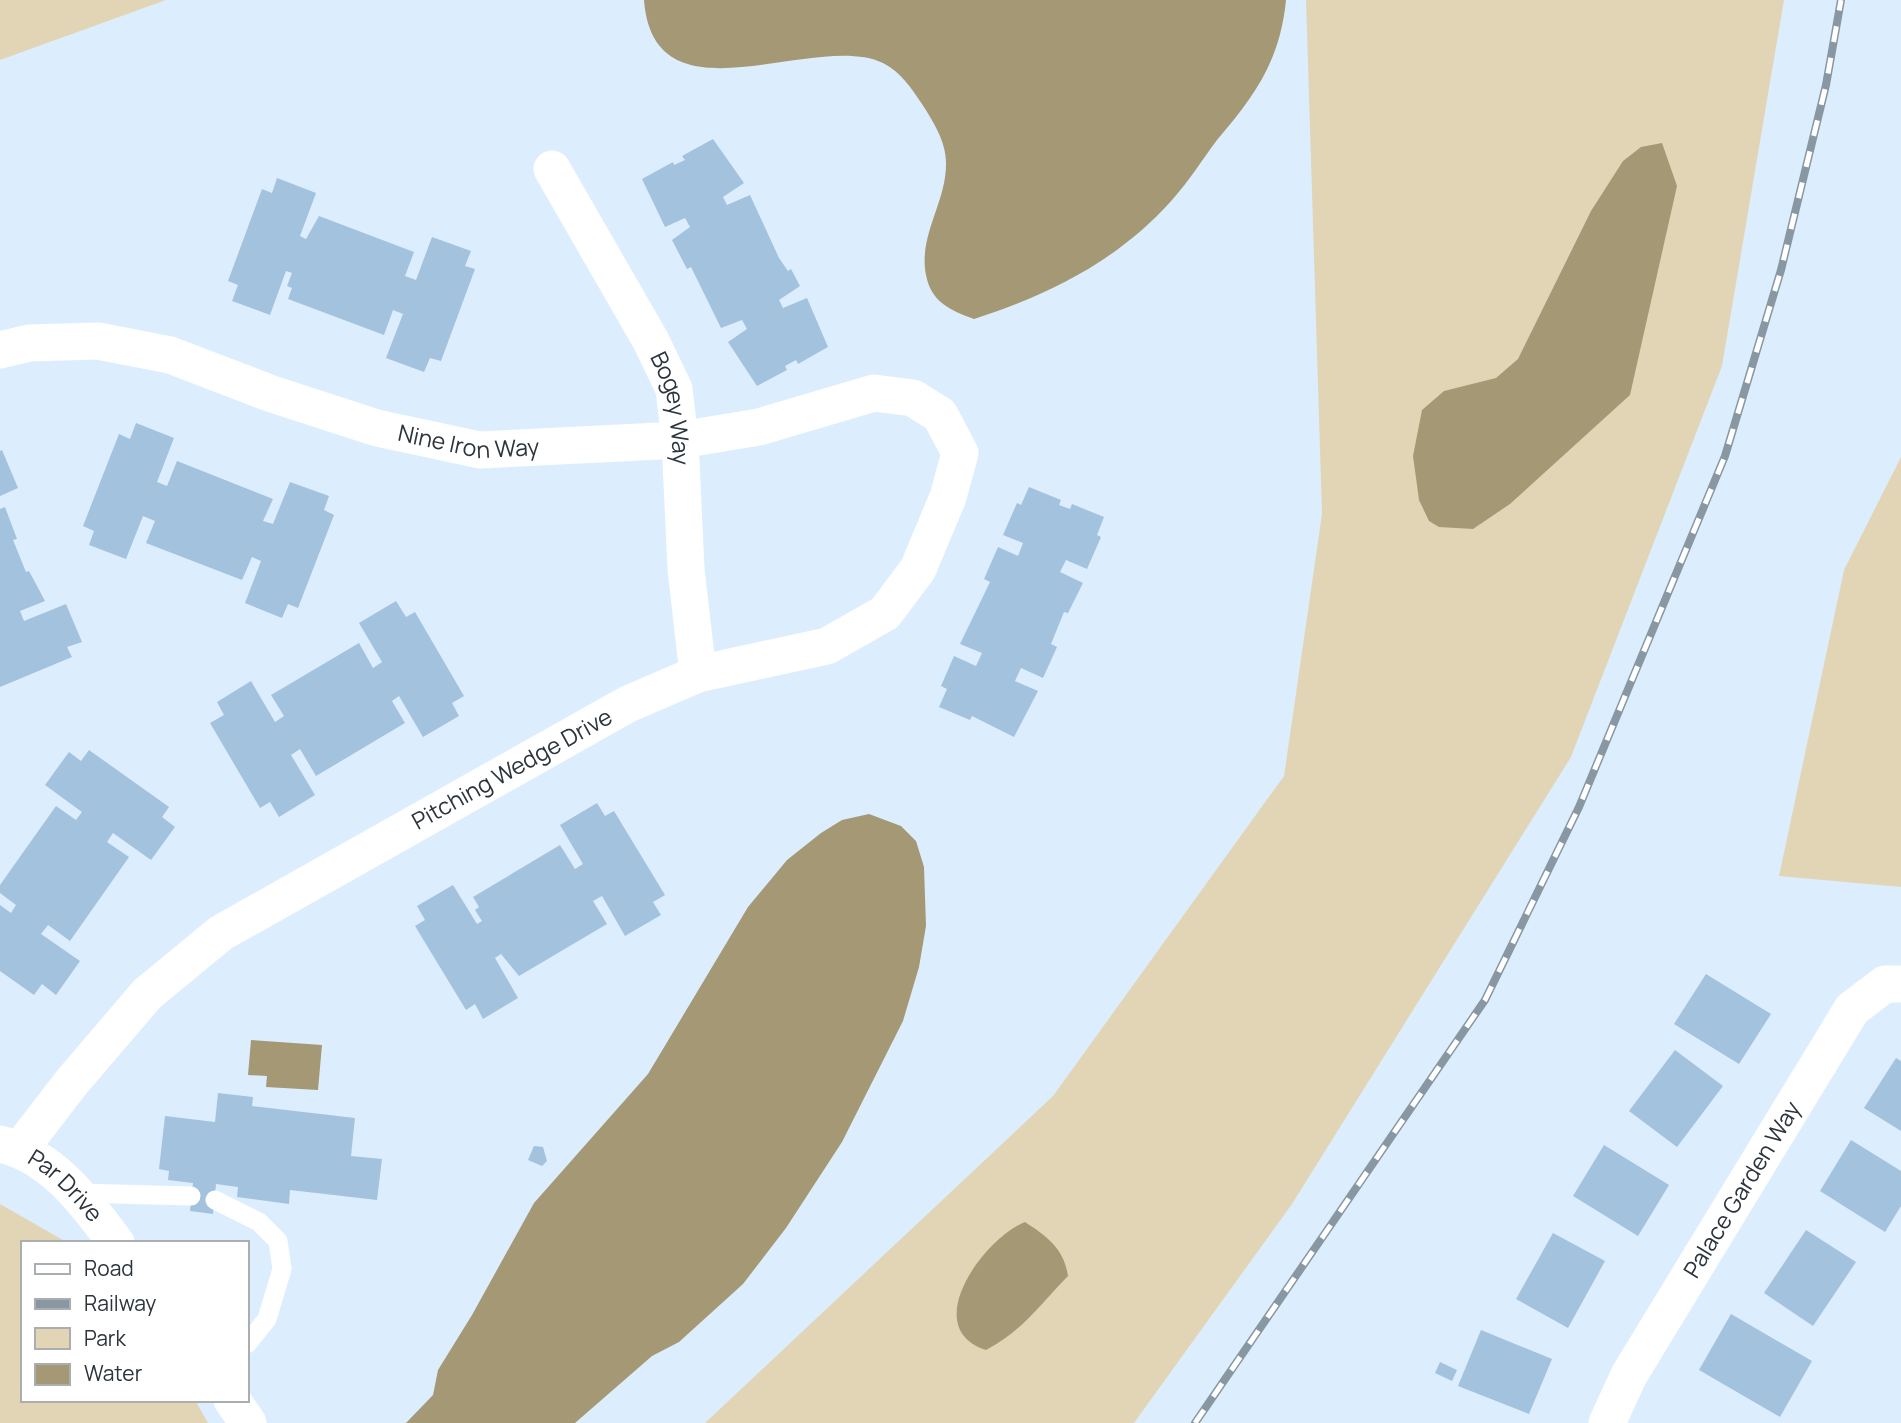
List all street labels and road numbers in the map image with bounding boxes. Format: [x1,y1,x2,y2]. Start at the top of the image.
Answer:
street label: Bogey Way [643,346,698,466]
street label: Nine Iron Way [395,416,540,465]
street label: Pitching Wedge Drive [406,700,617,836]
street label: Palace Garden Way [1675,1095,1807,1283]
street label: Par Drive [23,1141,111,1228]

